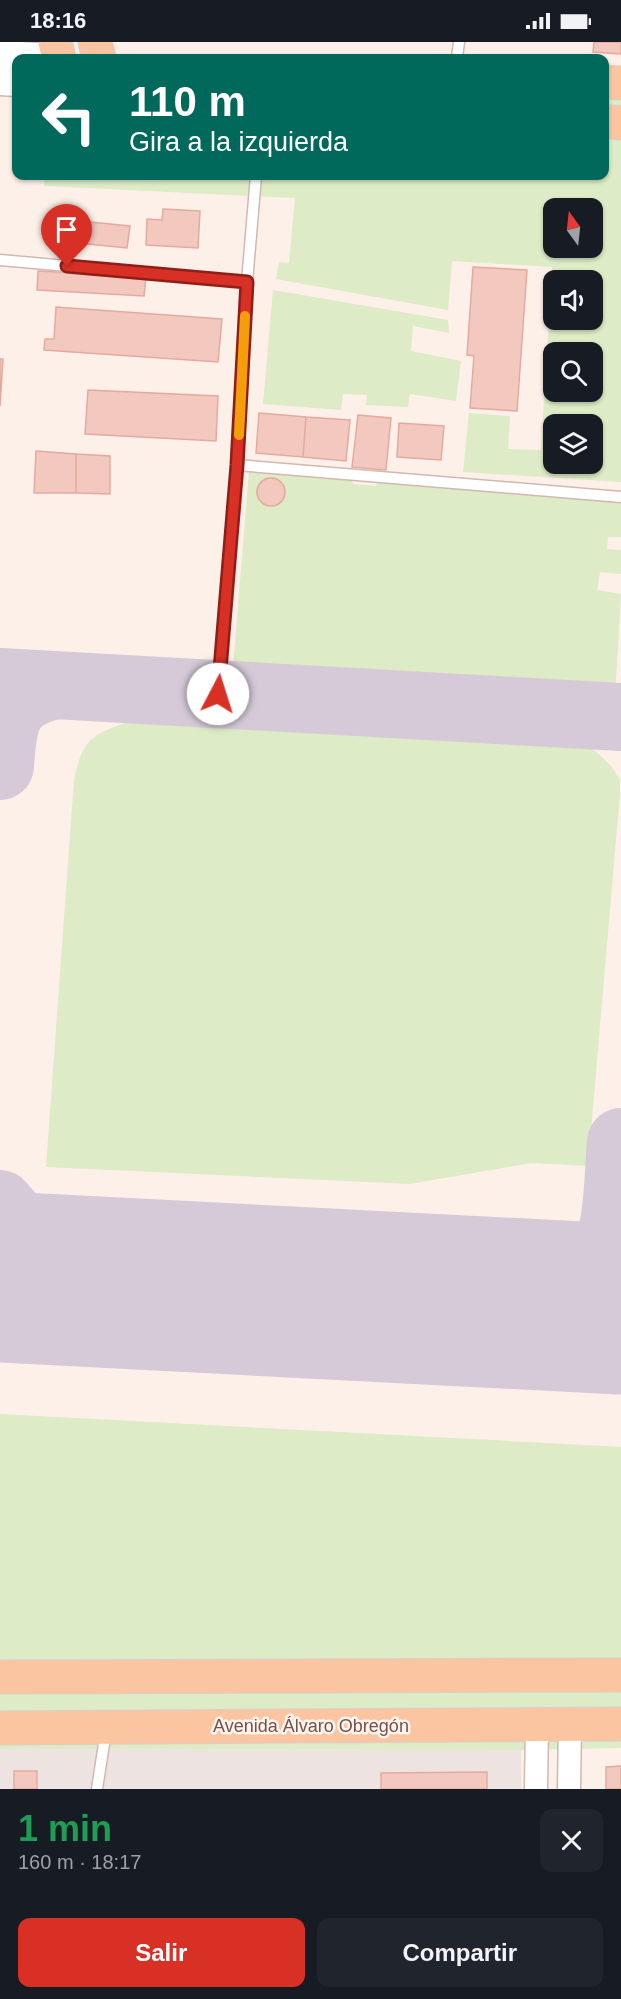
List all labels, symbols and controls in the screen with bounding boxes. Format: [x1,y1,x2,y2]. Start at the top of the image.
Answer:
text: 18:16 [30,8,86,33]
icon: left [30,78,108,156]
text: 110 m [129,78,246,125]
text: Gira a la izquierda [129,127,348,157]
north arrow [543,198,603,258]
map controls [543,198,603,474]
pin [41,204,92,266]
icon: arrive [50,213,83,246]
button: sound [543,270,603,330]
button: search [543,342,603,402]
button: layers [543,414,603,474]
position arrow [186,662,250,726]
street label: Avenida Álvaro Obregón [213,1716,409,1736]
text: 1 min [18,1808,112,1849]
button: close [540,1809,603,1872]
text: 160 m · 18:17 [18,1851,141,1873]
button: Salir [18,1918,305,1987]
button: Compartir [317,1918,603,1987]

